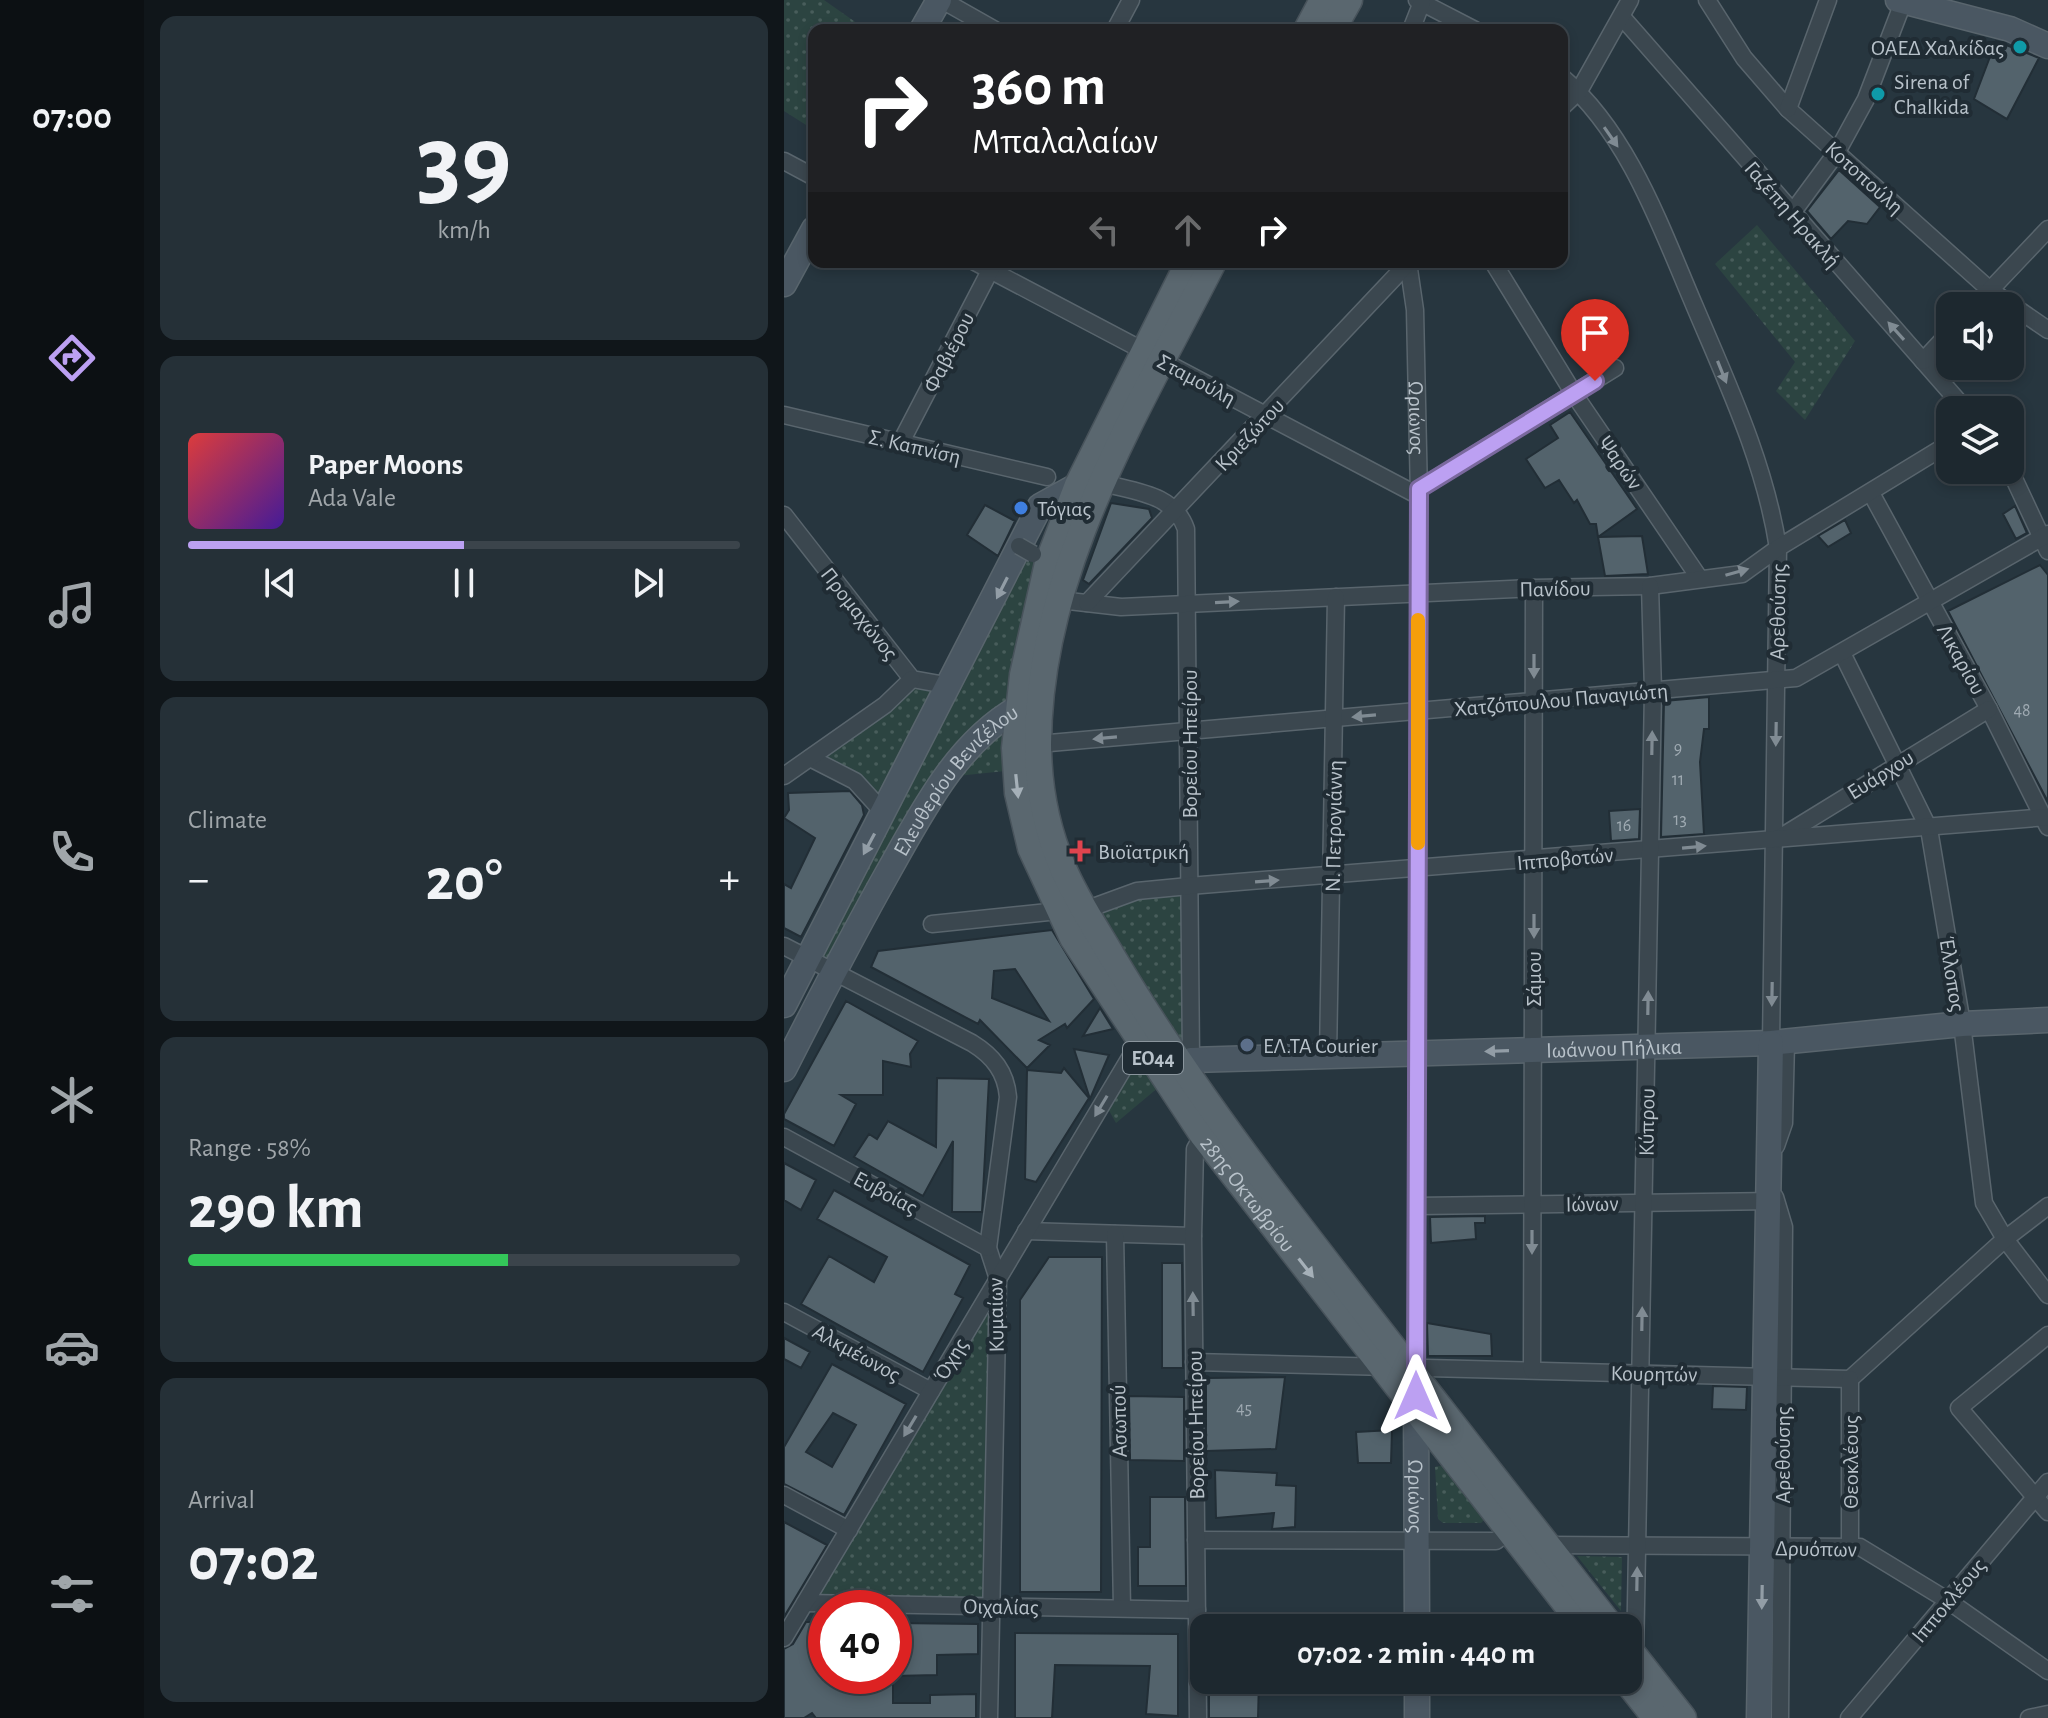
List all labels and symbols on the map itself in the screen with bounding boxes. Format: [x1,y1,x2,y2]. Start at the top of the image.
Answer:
place label: ΟΑΕΔ Χαλκίδας [1871,37,2004,59]
marker: ΟΑΕΔ Χαλκίδας [2011,38,2029,56]
place label: Sirena of Chalkida [1894,71,1970,118]
marker: Sirena of Chalkida [1869,85,1887,103]
one-way arrow [1603,126,1618,147]
street label: Κοτοπούλη [1821,137,1908,218]
street label: Γαζέπη Ηρακλή [1740,157,1844,272]
pin [1561,299,1629,381]
street label: Φαβιέρου [919,309,978,396]
one-way arrow [1888,321,1905,341]
street label: Σταμούλη [1154,350,1239,410]
one-way arrow [1716,360,1729,384]
street label: Ωριώνος [1405,380,1428,455]
street label: Κριεζώτου [1211,394,1289,475]
street label: Σ. Καπνίση [867,426,963,468]
street label: Ψαρών [1594,432,1646,494]
place label: Τόγιας [1037,498,1091,520]
marker: Τόγιας [1012,499,1030,517]
street label: Προμαχώνος [817,563,902,664]
street label: Αρεθούσης [1766,563,1790,661]
one-way arrow [1725,565,1749,578]
one-way arrow [995,576,1008,599]
street label: Πανίδου [1519,577,1591,601]
one-way arrow [1215,595,1240,608]
street label: Λικαρίου [1933,621,1989,698]
one-way arrow [1528,654,1540,679]
street label: Βορείου Ηπείρου [1179,669,1201,819]
street label: Χατζόπουλου Παναγιώτη [1453,680,1669,720]
street label: Ελευθερίου Βενιζέλου [890,701,1022,860]
house number: 48 [2013,702,2031,720]
one-way arrow [1351,710,1376,723]
one-way arrow [1769,722,1782,747]
one-way arrow [1646,730,1659,755]
one-way arrow [1092,732,1117,745]
house number: 9 [1674,740,1682,758]
street label: Ευάρχου [1843,746,1918,804]
street label: Ν. Πετρογιάννη [1322,760,1346,892]
house number: 11 [1672,771,1684,789]
one-way arrow [1011,774,1024,799]
house number: 13 [1673,811,1687,829]
house number: 16 [1617,817,1631,835]
one-way arrow [863,832,876,855]
marker: Βιοϊατρική [1069,840,1091,862]
place label: Βιοϊατρική [1098,841,1189,863]
one-way arrow [1682,841,1707,854]
street label: Ιπποβοτών [1516,844,1614,874]
one-way arrow [1255,874,1280,887]
one-way arrow [1527,914,1540,939]
street label: Έλλοπος [1935,935,1969,1013]
street label: Σάμου [1523,951,1545,1007]
one-way arrow [1765,982,1778,1007]
one-way arrow [1642,990,1654,1015]
place label: ΕΛ.ΤΑ Courier [1263,1035,1378,1057]
marker: ΕΛ.ΤΑ Courier [1238,1036,1256,1054]
street label: Ιωάννου Πήλικα [1546,1036,1682,1062]
road number: ΕΟ44 [1123,1042,1183,1074]
one-way arrow [1484,1045,1509,1057]
street label: Κύπρου [1635,1088,1659,1156]
one-way arrow [1094,1095,1108,1117]
street label: 28ης Οκτωβρίου [1196,1132,1299,1256]
street label: Ευβοίας [850,1167,921,1219]
street label: Ιώνων [1565,1193,1619,1215]
one-way arrow [1526,1230,1538,1255]
one-way arrow [1298,1258,1314,1278]
street label: Κυμαίων [984,1277,1008,1353]
one-way arrow [1187,1291,1200,1316]
one-way arrow [1635,1306,1648,1331]
street label: Αλκμέωνος [809,1320,904,1386]
street label: Όχης [930,1334,972,1385]
street label: Βορείου Ηπείρου [1184,1350,1208,1500]
position arrow [1374,1354,1458,1438]
street label: Κουρητών [1610,1362,1698,1386]
street label: Ασωπού [1107,1384,1131,1458]
house number: 45 [1236,1400,1252,1418]
street label: Αρεθούσης [1772,1407,1794,1503]
one-way arrow [904,1415,918,1437]
street label: Θεοκλέους [1840,1415,1862,1509]
street label: Ωριώνος [1404,1459,1427,1533]
street label: Δρυόπων [1775,1537,1857,1561]
street label: Ιπποκλέους [1907,1554,1990,1647]
one-way arrow [1630,1566,1643,1591]
one-way arrow [1756,1585,1769,1610]
speed limit sign: 40 [808,1590,912,1694]
street label: Οιχαλίας [963,1595,1039,1619]

